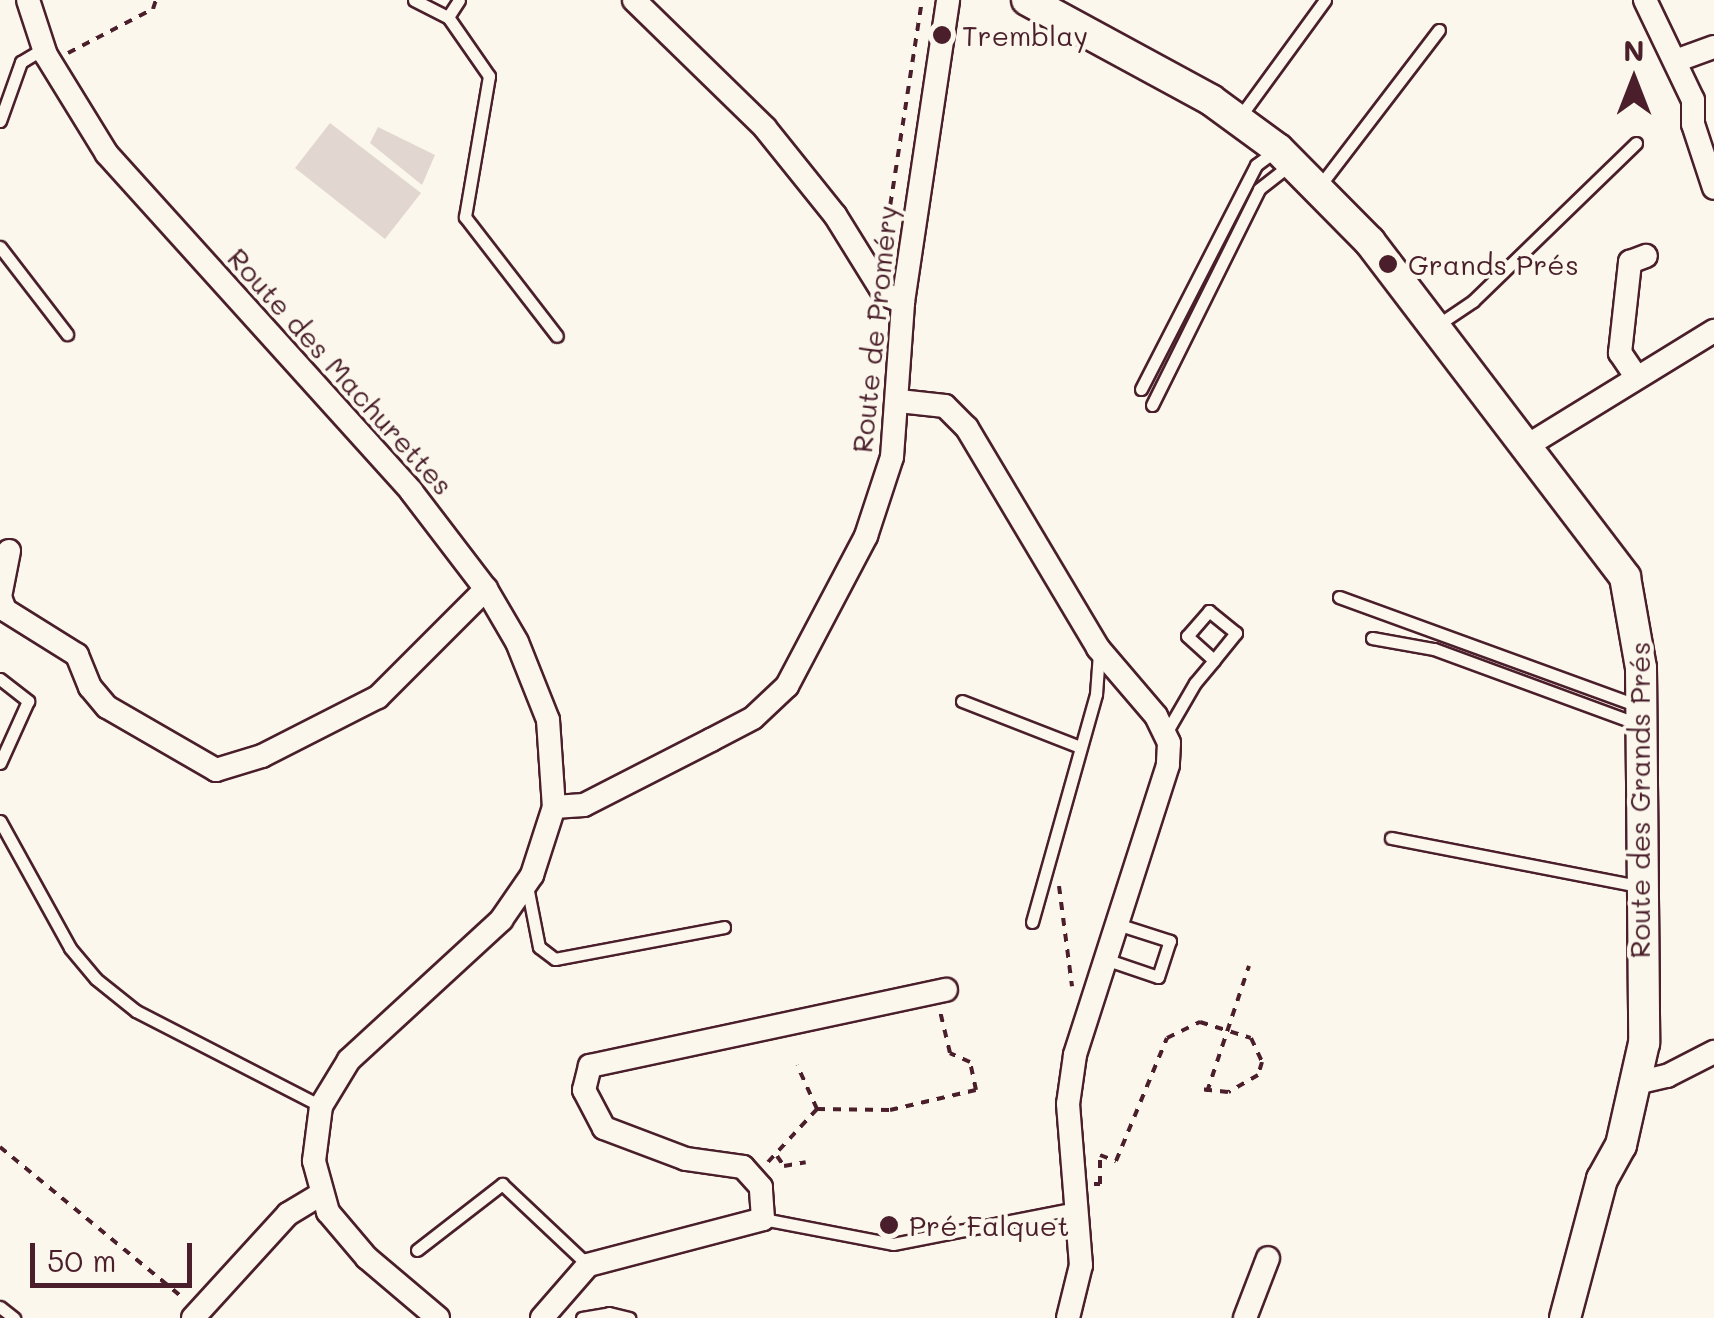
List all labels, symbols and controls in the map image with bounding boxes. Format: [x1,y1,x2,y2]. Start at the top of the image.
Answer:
place label: Tremblay [962,18,1088,52]
marker: Tremblay [931,24,953,46]
north arrow [1584,30,1684,130]
text: N [1623,32,1645,68]
street label: Route de Proméry [844,204,904,454]
street label: Route des Machurettes [221,241,461,501]
place label: Grands Prés [1408,247,1579,281]
marker: Grands Prés [1377,253,1399,275]
street label: Route des Grands Prés [1622,642,1656,958]
place label: Pré Falquet [909,1208,1069,1242]
marker: Pré Falquet [878,1214,900,1236]
scale bar [35,1223,198,1285]
text: 50 m [47,1240,117,1280]

